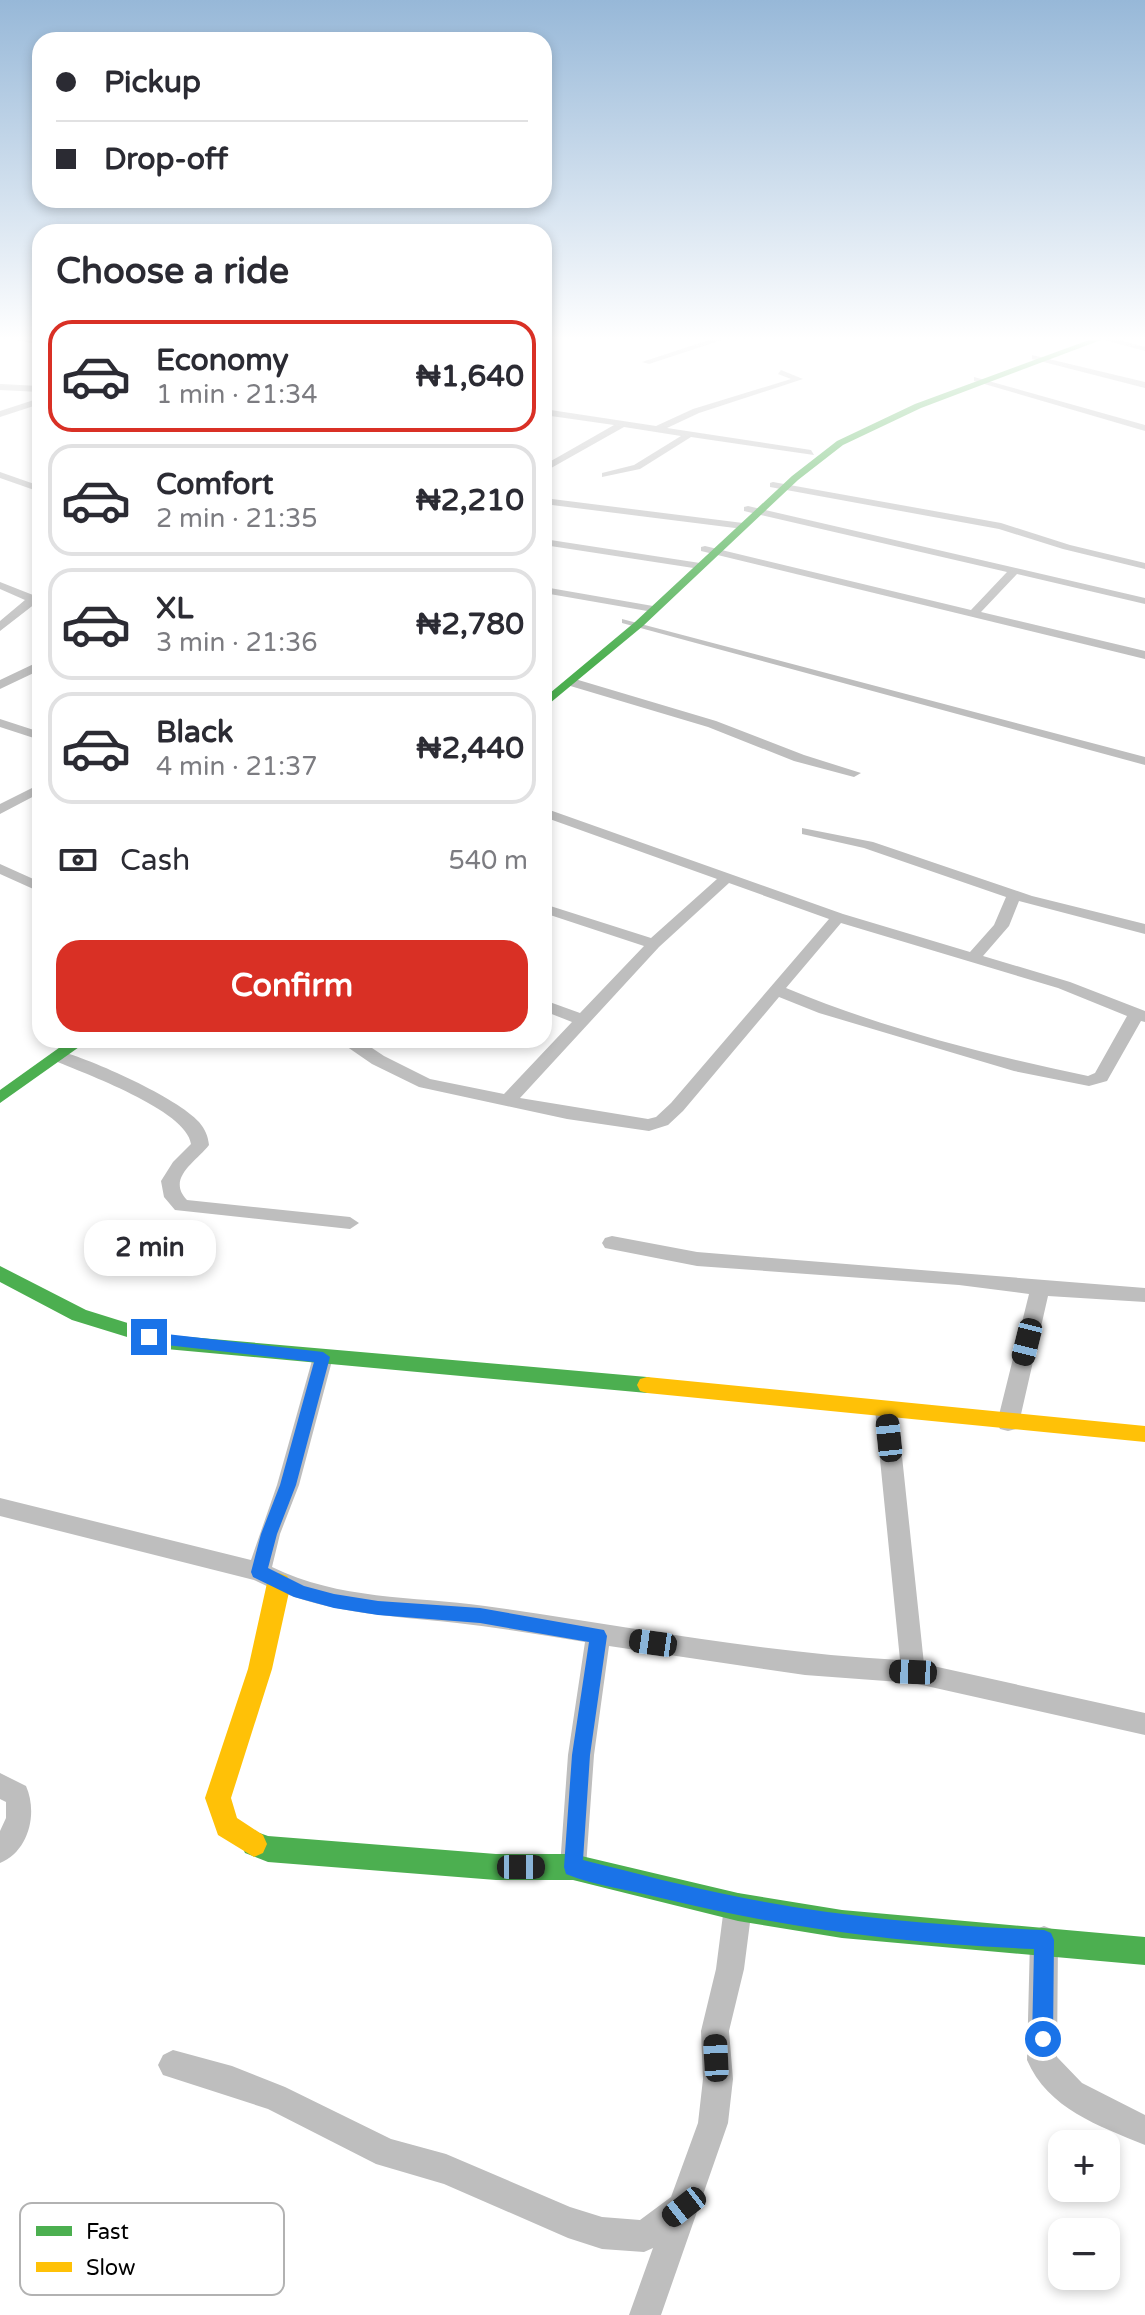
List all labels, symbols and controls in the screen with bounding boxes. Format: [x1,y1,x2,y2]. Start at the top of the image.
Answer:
text: Pickup [104,64,201,101]
text: Drop-off [104,141,228,178]
text: Choose a ride [56,250,289,293]
icon: car [60,340,132,412]
text: Economy [156,342,289,379]
text: ₦1,640 [416,358,524,395]
text: 1 min · 21:34 [156,379,318,410]
icon: car [60,464,132,536]
text: Comfort [156,466,274,503]
text: ₦2,210 [416,482,524,519]
text: 2 min · 21:35 [156,503,318,534]
icon: car [60,588,132,660]
text: XL [156,590,193,627]
text: ₦2,780 [416,606,524,643]
text: 3 min · 21:36 [156,627,318,658]
icon: car [60,712,132,784]
text: Black [156,714,233,751]
text: ₦2,440 [416,730,524,767]
text: 4 min · 21:37 [156,751,318,782]
icon: cash [56,838,100,882]
text: Cash [120,842,190,879]
text: 540 m [448,845,528,876]
button: Confirm [56,940,528,1032]
callout: 2 min [83,1221,215,1277]
text: 2 min [115,1232,185,1263]
car [1010,1316,1044,1368]
route end [131,1319,167,1355]
car [875,1413,903,1463]
car [628,1628,678,1658]
car [889,1659,937,1685]
car [497,1855,545,1879]
route start [1025,2021,1061,2057]
car [703,2033,729,2083]
map controls [1048,2130,1120,2290]
button: + [1048,2130,1120,2202]
car [658,2183,710,2231]
legend [20,2203,284,2295]
button: − [1048,2218,1120,2290]
text: Fast [86,2219,129,2245]
text: Slow [86,2255,136,2281]

